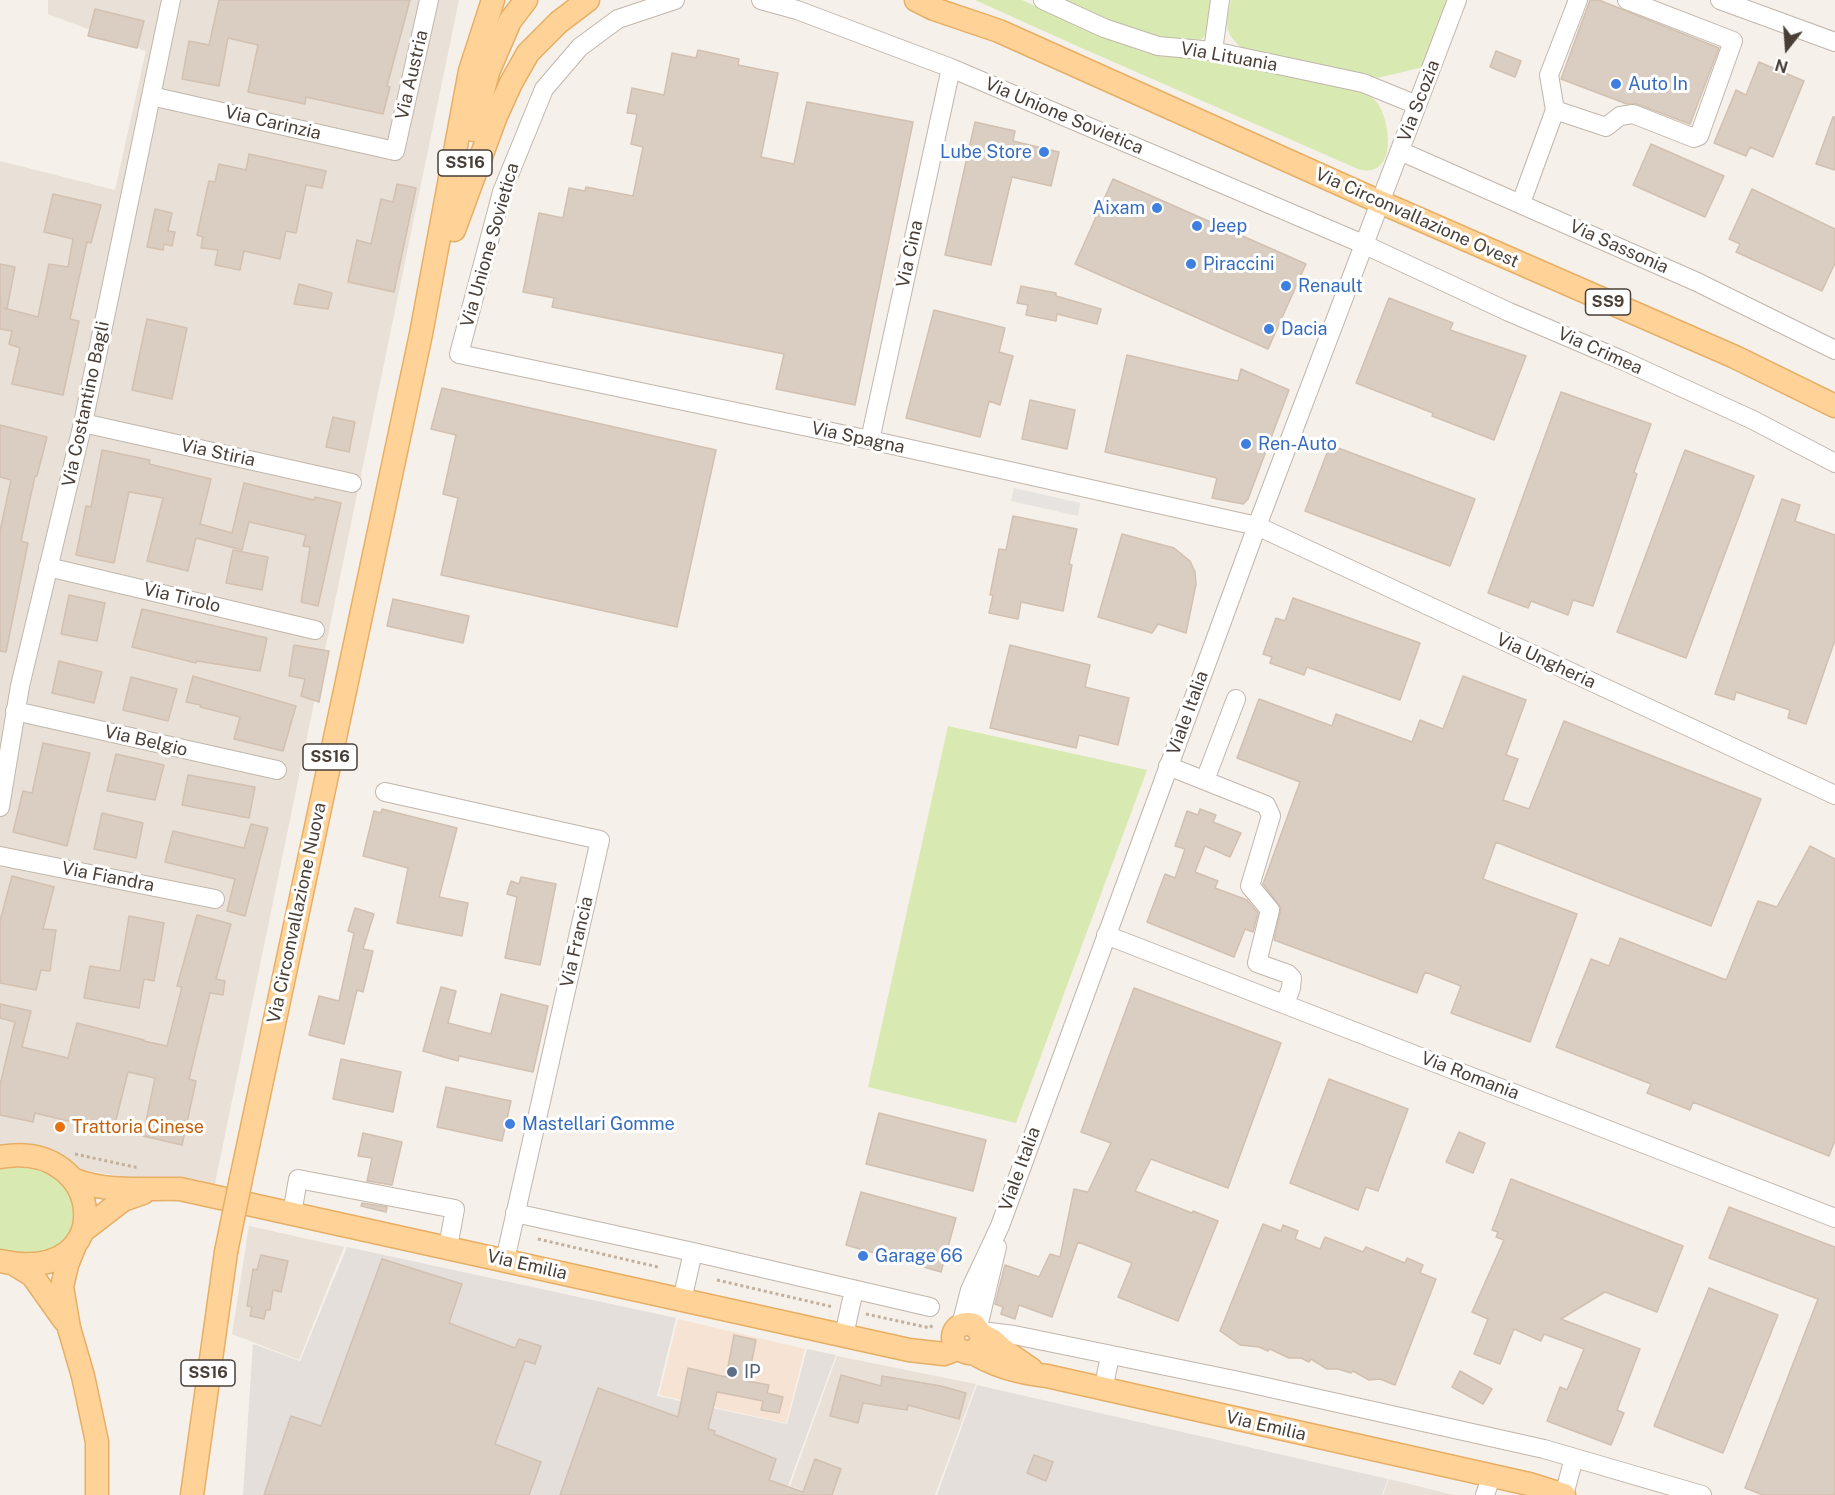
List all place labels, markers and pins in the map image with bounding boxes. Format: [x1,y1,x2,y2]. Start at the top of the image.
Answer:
place label: Auto In [1628,73,1688,95]
marker: Auto In [1609,77,1623,91]
place label: Lube Store [940,141,1032,163]
marker: Lube Store [1037,145,1051,159]
place label: Aixam [1092,197,1145,219]
marker: Aixam [1150,201,1164,215]
place label: Jeep [1209,215,1247,237]
marker: Jeep [1190,219,1204,233]
place label: Piraccini [1203,253,1274,275]
marker: Piraccini [1184,257,1198,271]
place label: Renault [1298,275,1363,297]
marker: Renault [1279,279,1293,293]
place label: Dacia [1281,318,1328,340]
marker: Dacia [1262,322,1276,336]
place label: Ren-Auto [1258,433,1337,455]
marker: Ren-Auto [1239,437,1253,451]
place label: Mastellari Gomme [522,1113,675,1135]
place label: Trattoria Cinese [72,1116,204,1138]
marker: Mastellari Gomme [503,1117,517,1131]
marker: Trattoria Cinese [53,1120,67,1134]
place label: Garage 66 [875,1245,963,1267]
marker: Garage 66 [856,1249,870,1263]
place label: IP [744,1361,761,1383]
marker: IP [725,1365,739,1379]

